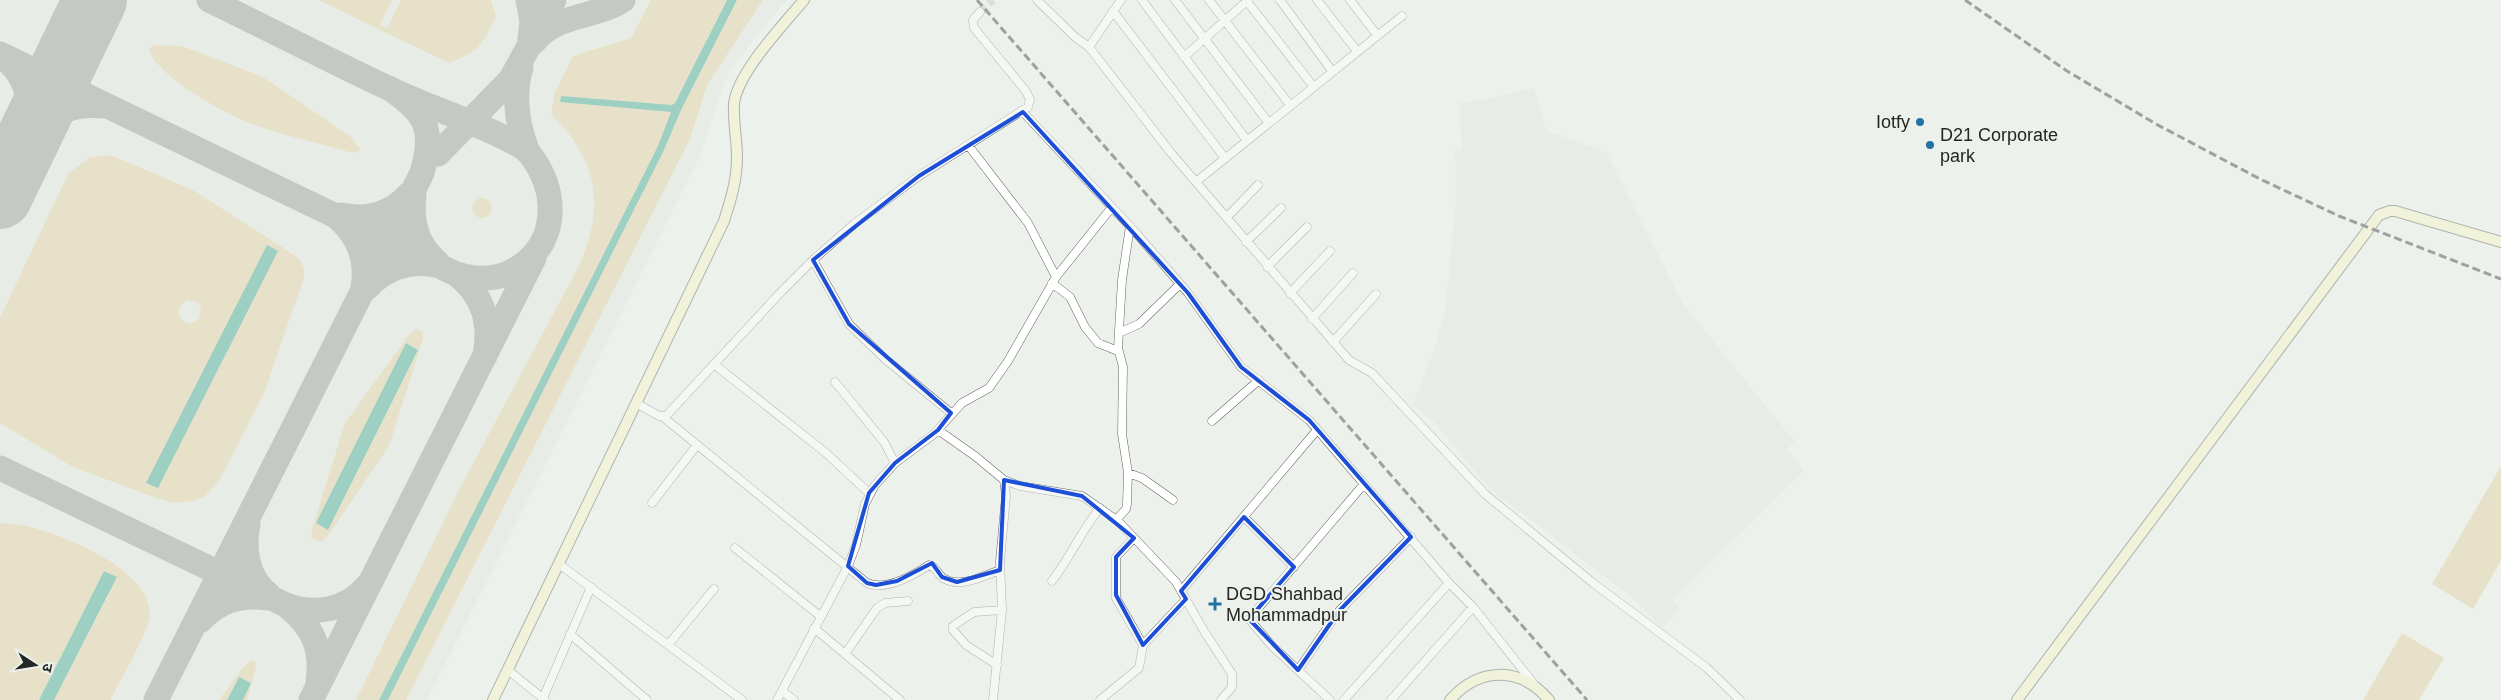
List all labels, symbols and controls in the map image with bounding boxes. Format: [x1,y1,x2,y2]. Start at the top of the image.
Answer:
place label: Iotfy [1876,112,1910,132]
marker: Iotfy [1914,116,1926,128]
place label: D21 Corporate park [1940,125,2058,166]
marker: D21 Corporate park [1924,139,1936,151]
place label: DGD Shahbad Mohammadpur [1226,584,1347,625]
marker: DGD Shahbad Mohammadpur [1208,597,1222,611]
north arrow [10,640,60,690]
text: उ [39,662,56,674]

